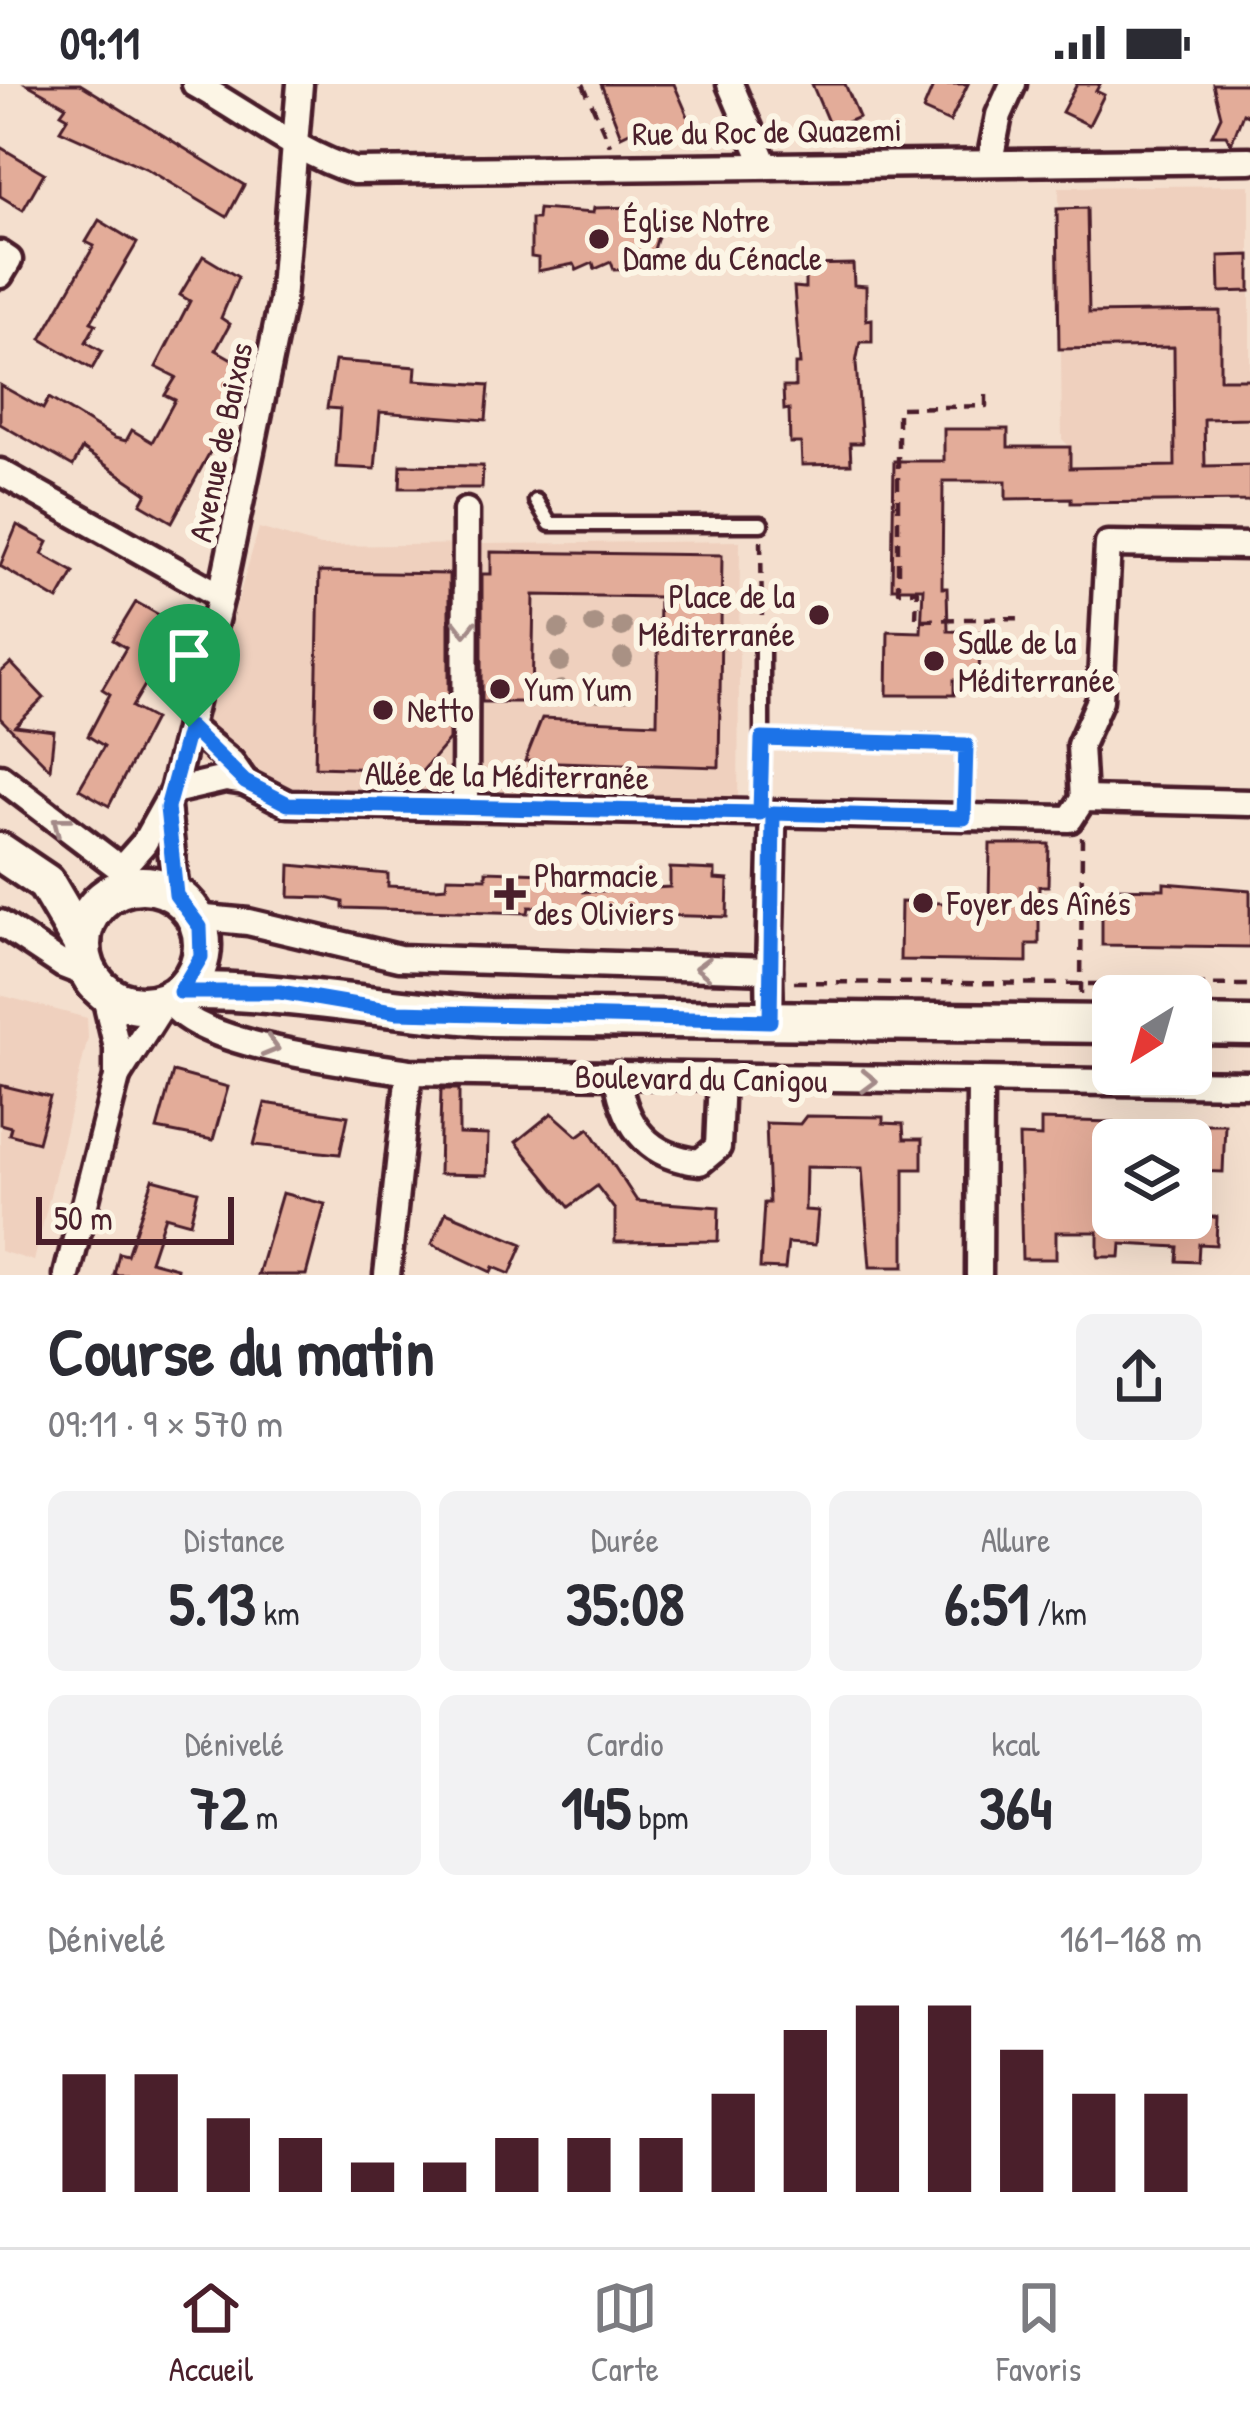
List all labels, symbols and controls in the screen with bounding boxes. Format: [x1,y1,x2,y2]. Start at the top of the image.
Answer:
text: 09:11 [60,12,140,73]
street label: Rue du Roc de Quazemi [632,107,902,155]
place label: Église Notre Dame du Cénacle [623,198,822,280]
marker: Église Notre Dame du Cénacle [586,226,612,252]
street label: Avenue de Baixas [177,338,263,546]
place label: Place de la Méditerranée [638,574,795,656]
marker: Place de la Méditerranée [806,602,832,628]
pin [138,604,240,727]
one-way arrow [452,620,478,638]
place label: Salle de la Méditerranée [958,620,1115,702]
icon: arrive [156,622,222,688]
marker: Salle de la Méditerranée [921,648,947,674]
place label: Yum Yum [524,667,632,711]
marker: Yum Yum [487,676,513,702]
place label: Netto [407,688,474,732]
marker: Netto [370,697,396,723]
street label: Allée de la Méditerranée [365,751,649,799]
one-way arrow [51,817,73,839]
place label: Pharmacie des Oliviers [534,853,674,935]
marker: Pharmacie des Oliviers [497,881,523,907]
place label: Foyer des Aînés [946,881,1131,926]
marker: Foyer des Aînés [910,890,936,916]
one-way arrow [693,955,712,981]
north arrow [1092,975,1212,1095]
map controls [1092,975,1212,1239]
one-way arrow [261,1032,281,1057]
street label: Boulevard du Canigou [574,1054,828,1103]
one-way arrow [861,1068,879,1094]
button: layers [1092,1119,1212,1239]
scale bar [36,1191,234,1244]
text: 50 m [54,1196,113,1240]
text: Course du matin [48,1306,435,1396]
button: share [1076,1314,1202,1440]
text: 09:11 · 9 × 570 m [48,1396,283,1449]
text: Distance [184,1518,285,1562]
text: Durée [591,1518,659,1562]
text: Allure [981,1518,1050,1562]
text: 5.13 [169,1562,256,1644]
text: 35:08 [565,1562,685,1644]
text: 6:51 [944,1562,1029,1644]
text: km [256,1591,300,1635]
text: /km [1029,1591,1087,1635]
text: Dénivelé [185,1722,284,1766]
text: Cardio [586,1722,664,1766]
text: kcal [992,1722,1040,1766]
text: 72 [190,1766,248,1848]
text: 145 [561,1766,631,1848]
text: 364 [979,1766,1052,1848]
text: m [248,1795,278,1839]
text: bpm [631,1795,689,1839]
text: Dénivelé [48,1911,165,1964]
text: 161–168 m [1060,1911,1202,1964]
tab: Accueil [169,2275,253,2391]
tab: Carte [591,2275,659,2391]
tab: Favoris [997,2275,1081,2391]

